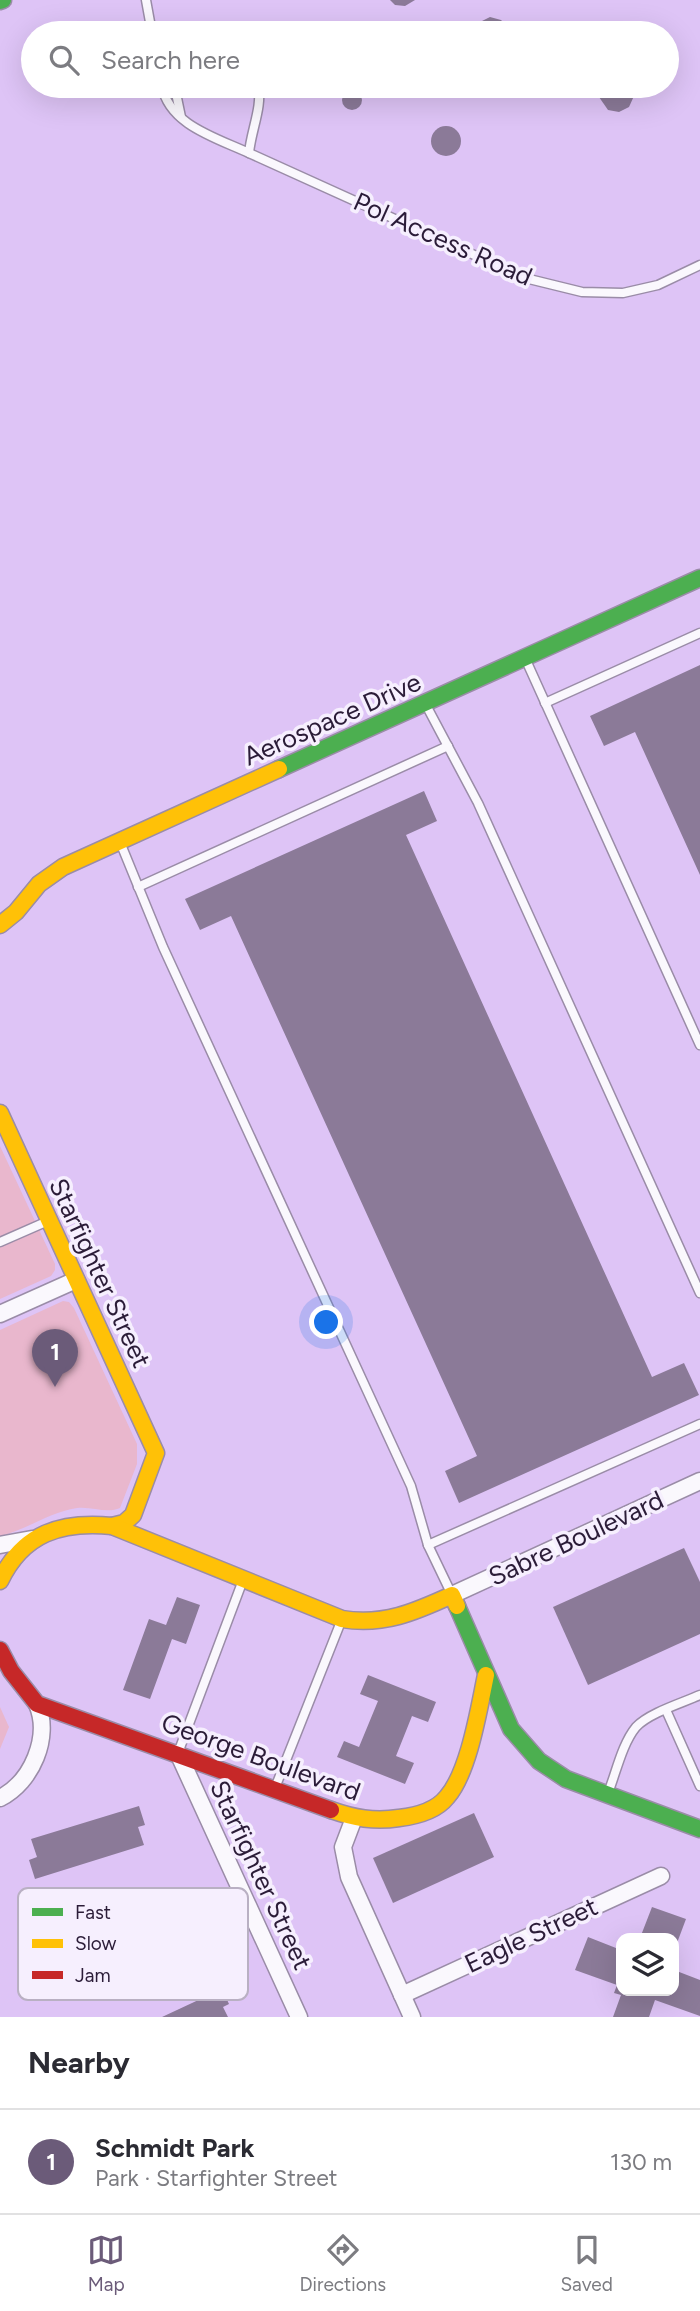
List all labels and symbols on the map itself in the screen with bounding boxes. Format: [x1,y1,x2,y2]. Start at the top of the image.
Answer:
street label: Pol Access Road [349,185,537,293]
street label: Aerospace Drive [238,666,426,772]
street label: Starfighter Street [42,1173,158,1373]
your location [309,1305,343,1339]
pin: 1 [32,1329,78,1387]
street label: Sabre Boulevard [483,1483,669,1593]
street label: George Boulevard [157,1706,365,1808]
street label: Starfighter Street [203,1775,319,1975]
legend [18,1888,248,2000]
street label: Eagle Street [459,1890,603,1980]
text: Fast [75,1901,111,1924]
text: Slow [75,1932,117,1955]
text: Jam [75,1964,111,1987]

